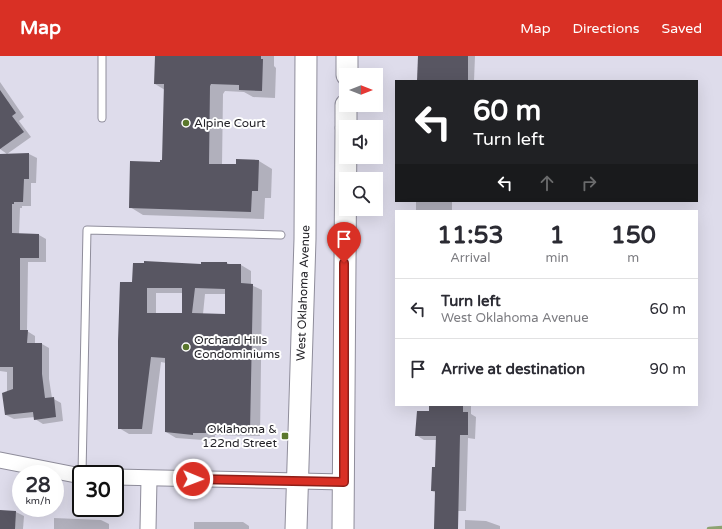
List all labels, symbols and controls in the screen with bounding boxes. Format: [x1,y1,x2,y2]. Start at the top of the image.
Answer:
text: Map [20,17,61,39]
text: Map [520,20,551,37]
text: Directions [573,20,640,37]
text: Saved [662,20,702,37]
north arrow [339,68,383,112]
map controls [339,68,383,216]
text: 60 m [473,94,541,128]
icon: left [407,96,459,148]
place label: Alpine Court [194,116,266,130]
marker: Alpine Court [181,118,191,128]
button: sound [339,120,383,164]
text: Turn left [473,128,545,150]
button: search [339,172,383,216]
icon: left [494,172,516,194]
icon: ahead [536,172,558,194]
icon: right [578,172,600,194]
text: 11:53 [437,221,504,250]
text: 1 [550,221,565,250]
text: 150 [611,221,656,250]
pin [327,222,361,263]
street label: West Oklahoma Avenue [294,225,312,361]
icon: arrive [333,228,355,250]
text: Arrival [450,250,490,266]
text: min [546,250,569,266]
text: m [627,250,639,266]
text: Turn left [441,292,501,310]
icon: left [407,298,429,320]
text: 60 m [649,300,686,318]
text: West Oklahoma Avenue [441,310,589,326]
place label: Orchard Hills Condominiums [194,333,280,361]
marker: Orchard Hills Condominiums [181,342,191,352]
icon: arrive [407,358,429,380]
text: Arrive at destination [441,360,585,378]
text: 90 m [649,360,686,378]
place label: Oklahoma & 122nd Street [202,422,277,450]
marker: Oklahoma & 122nd Street [280,431,290,441]
position arrow [172,458,214,500]
speed limit sign: 30 [72,465,124,517]
text: 28 [25,474,51,498]
text: km/h [25,495,51,507]

